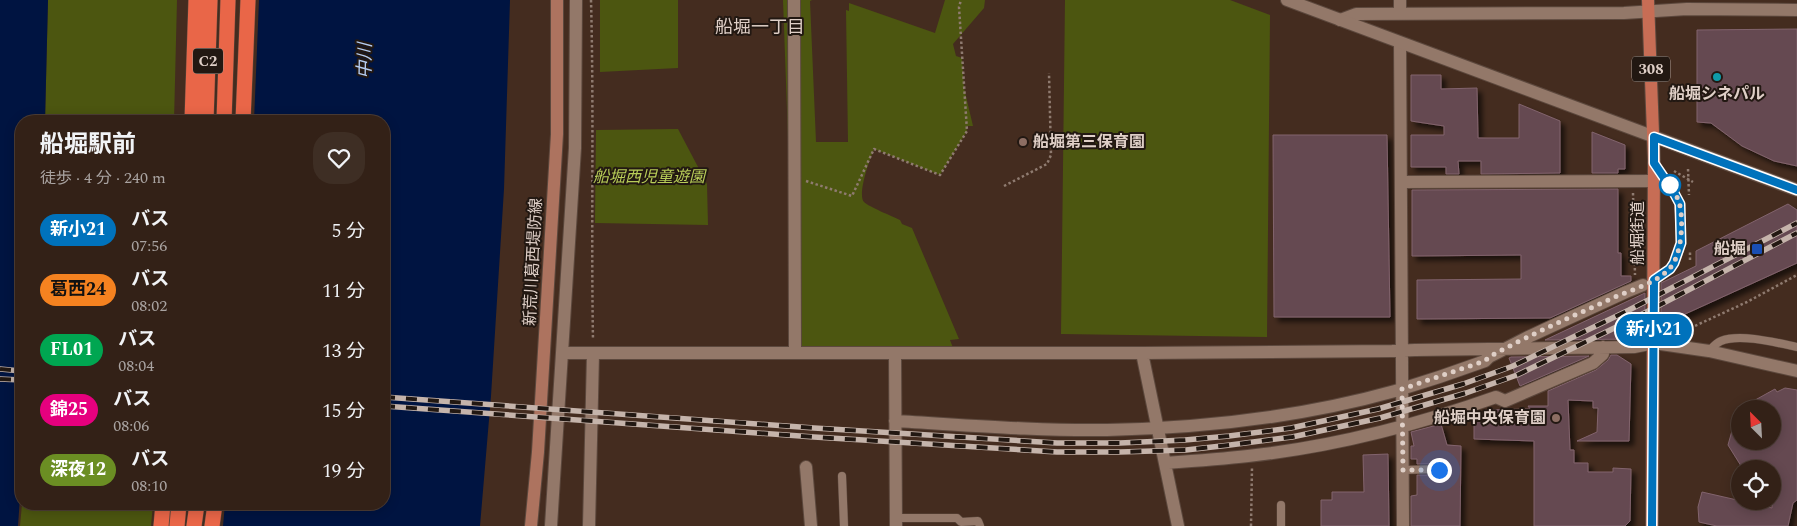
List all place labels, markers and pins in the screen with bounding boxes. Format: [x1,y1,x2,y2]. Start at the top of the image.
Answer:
marker: 船堀シネパル [1711,71,1723,83]
place label: 船堀シネパル [1669,82,1765,106]
place label: 船堀第三保育園 [1033,130,1145,154]
marker: 船堀第三保育園 [1017,136,1029,148]
unlabelled marker [1659,174,1681,196]
place label: 船堀 [1714,237,1746,261]
marker: 船堀 [1750,242,1764,256]
place label: 船堀中央保育園 [1434,406,1546,430]
marker: 船堀中央保育園 [1550,412,1562,424]

